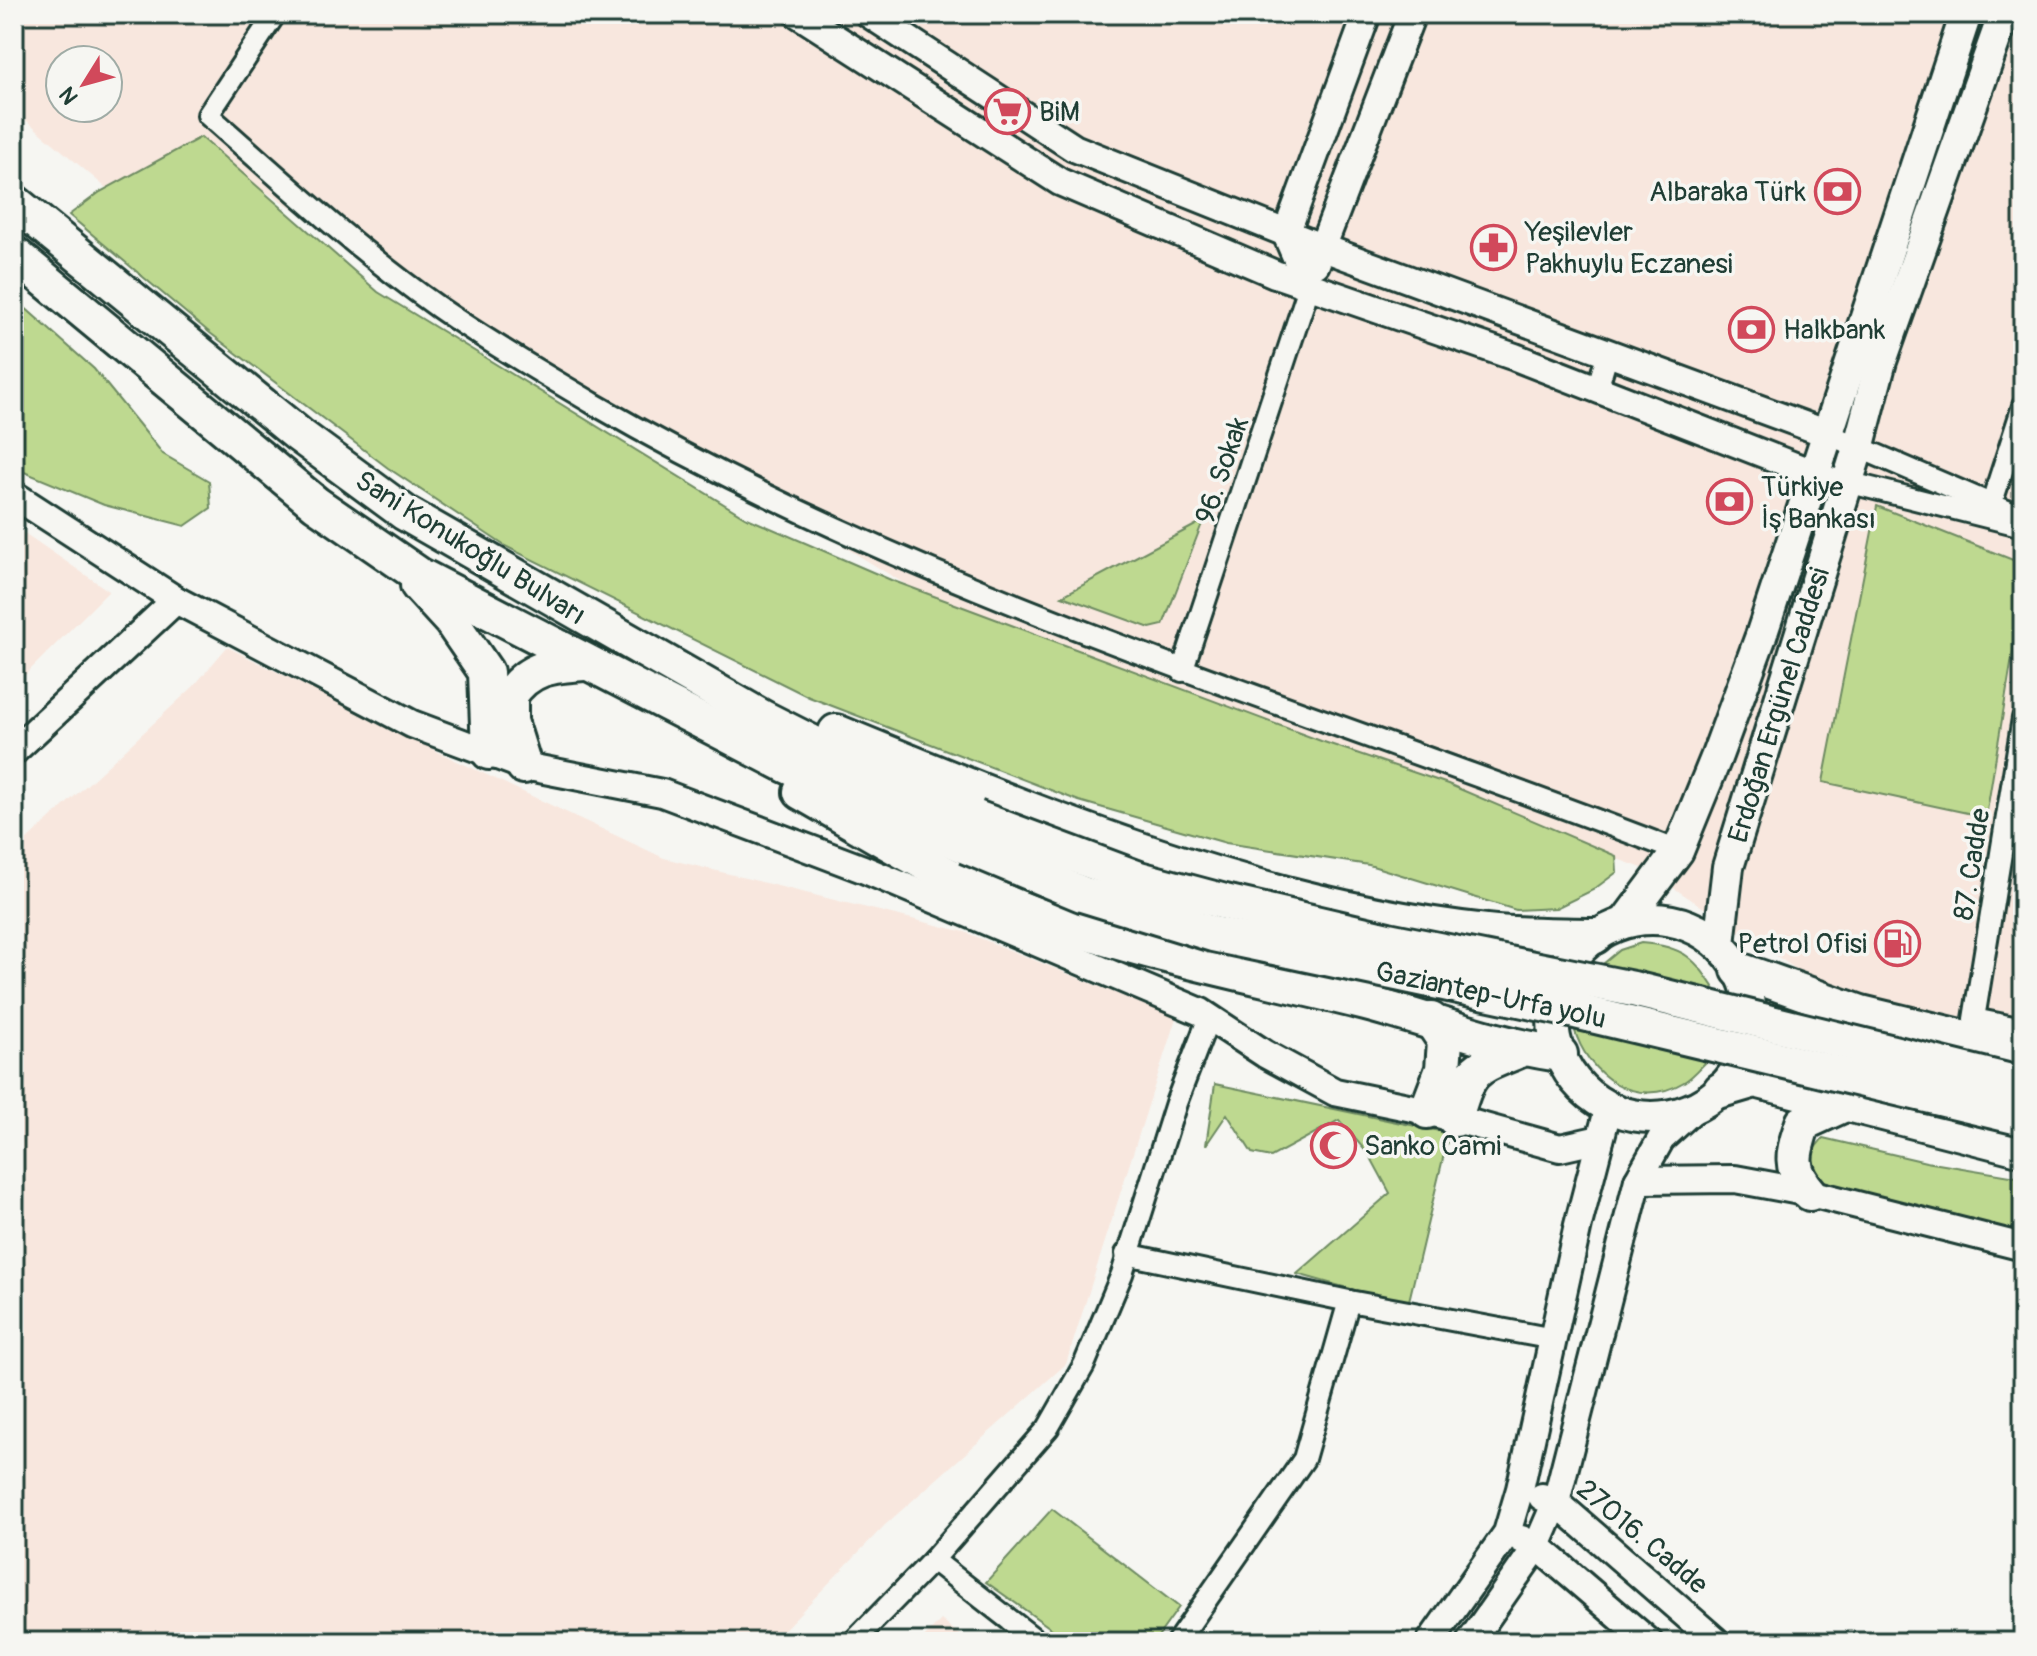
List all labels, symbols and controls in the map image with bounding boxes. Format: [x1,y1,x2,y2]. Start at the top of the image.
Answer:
north arrow [44,44,124,124]
text: N [53,81,84,110]
supermarket icon: BiM [984,87,1032,135]
place label: BiM [1039,95,1080,130]
bank icon: Albaraka Türk [1813,167,1861,215]
place label: Albaraka Türk [1649,175,1806,210]
place label: Yeşilevler Pakhuylu Eczanesi [1524,215,1733,282]
pharmacy icon: Yeşilevler Pakhuylu Eczanesi [1470,223,1518,271]
bank icon: Halkbank [1728,305,1776,353]
place label: Halkbank [1783,313,1886,348]
street label: 96. Sokak [1188,412,1257,529]
street label: Sani Konukoğlu Bulvarı [349,463,592,633]
place label: Türkiye İş Bankası [1761,470,1876,537]
bank icon: Türkiye İş Bankası [1706,478,1754,526]
street label: Erdoğan Ergünel Caddesi [1721,564,1838,847]
street label: 87. Cadde [1946,806,1999,923]
fuel station icon: Petrol Ofisi [1874,919,1922,967]
place label: Petrol Ofisi [1738,927,1867,962]
street label: Gaziantep-Urfa yolu [1372,954,1609,1037]
mosque icon: Sanko Cami [1309,1121,1357,1169]
place label: Sanko Cami [1364,1129,1501,1164]
street label: 27016. Cadde [1569,1472,1715,1602]

